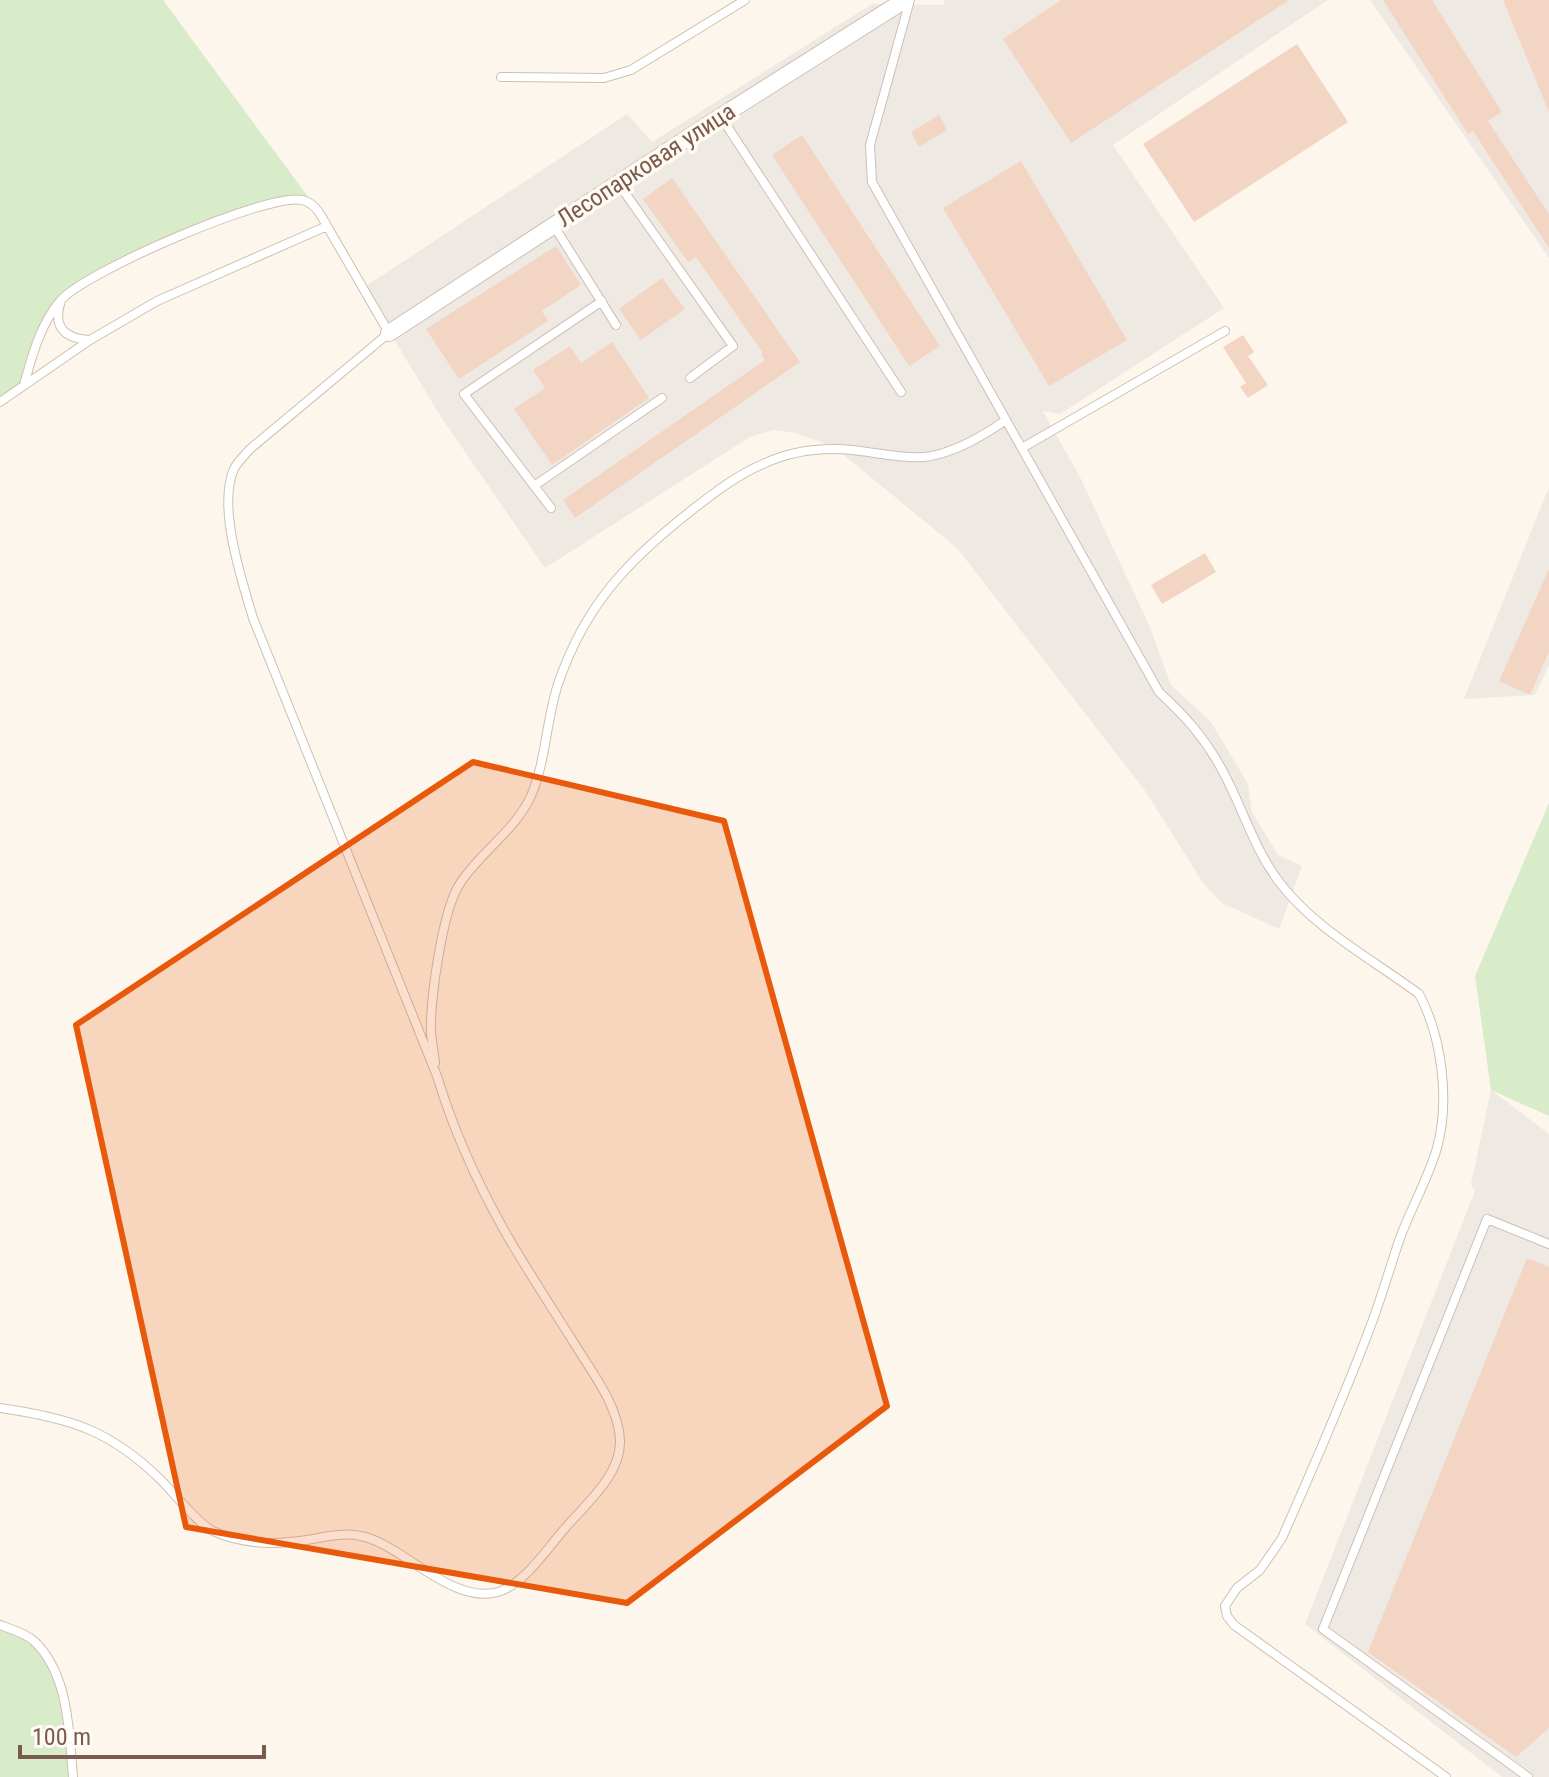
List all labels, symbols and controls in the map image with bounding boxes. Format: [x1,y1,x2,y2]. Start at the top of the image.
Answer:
street label: Лесопарковая улица [552,97,740,233]
scale bar [20,1709,264,1759]
text: 100 m [32,1723,91,1751]

